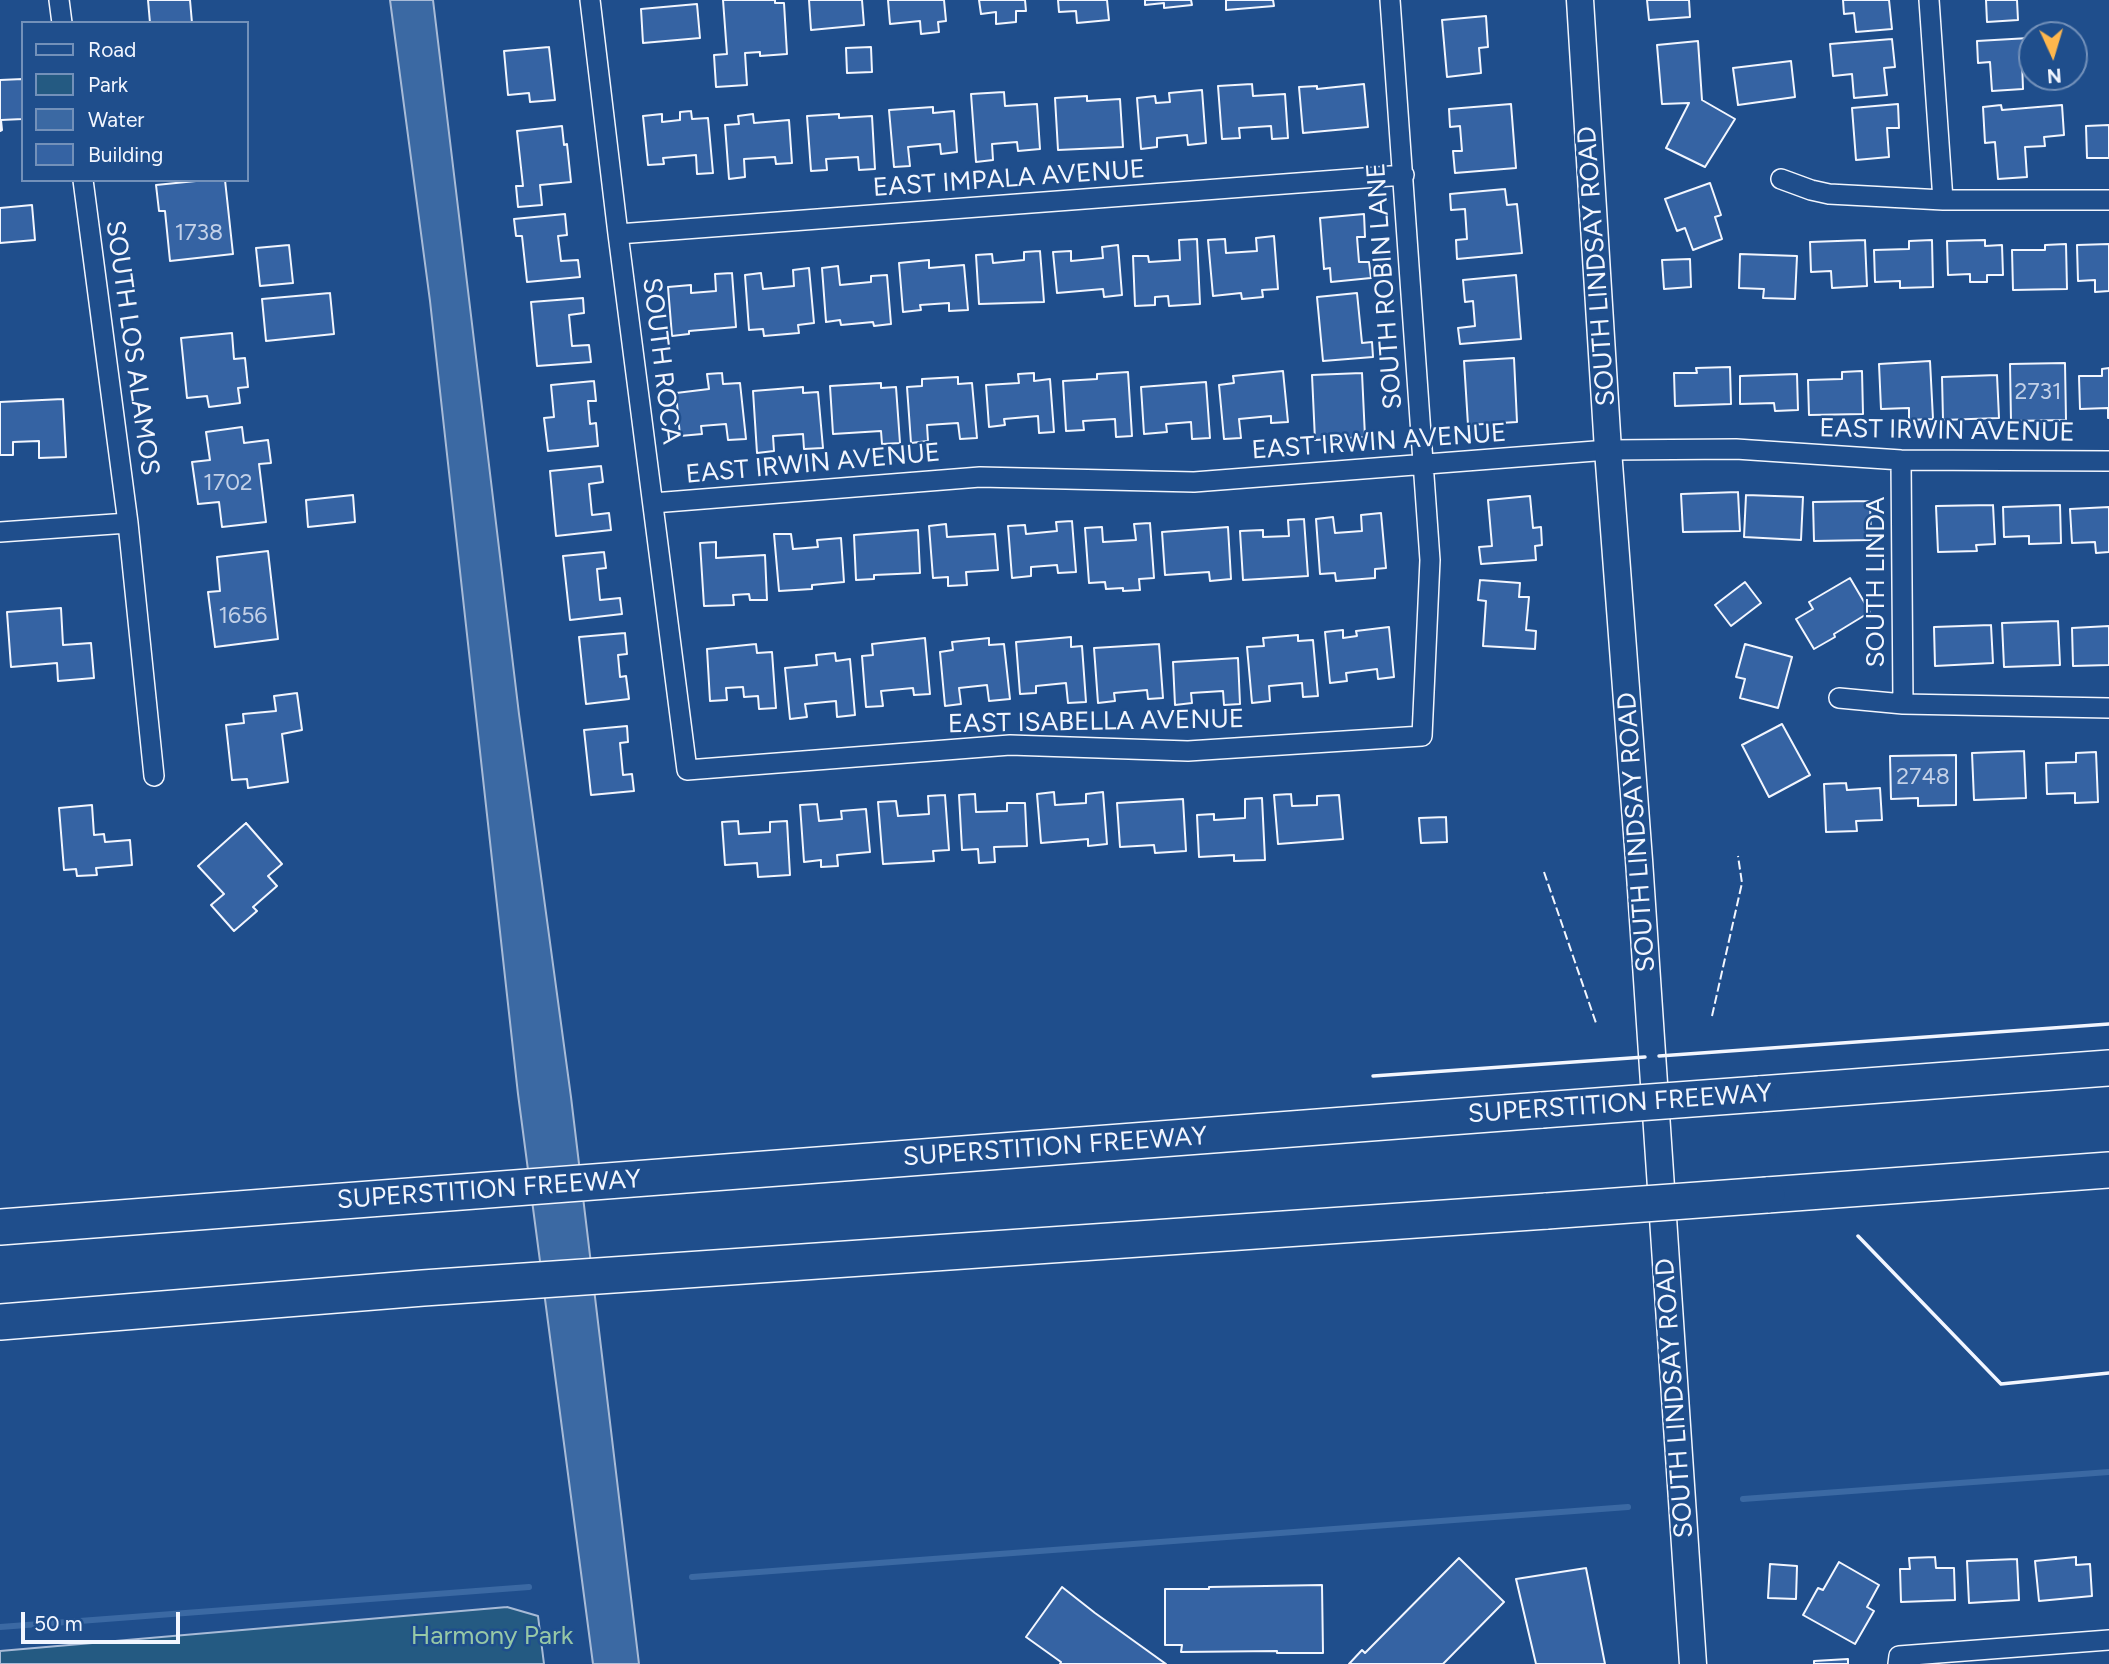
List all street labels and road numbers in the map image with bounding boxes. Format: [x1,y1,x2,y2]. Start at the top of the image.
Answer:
street label: SOUTH LINDSAY ROAD [1572,125,1622,407]
street label: EAST IMPALA AVENUE [872,154,1146,204]
street label: SOUTH ROBIN LANE [1361,162,1409,410]
street label: SOUTH LOS ALAMOS [99,219,165,477]
street label: SOUTH ROCA [635,276,687,446]
street label: EAST IRWIN AVENUE [1819,413,2075,449]
street label: EAST IRWIN AVENUE [1251,418,1507,466]
street label: EAST IRWIN AVENUE [684,437,942,491]
street label: SOUTH LINDA [1860,497,1892,667]
street label: SOUTH LINDSAY ROAD [1612,691,1662,973]
street label: EAST ISABELLA AVENUE [948,704,1244,740]
street label: SUPERSTITION FREEWAY [1467,1078,1773,1130]
street label: SUPERSTITION FREEWAY [902,1121,1208,1173]
street label: SUPERSTITION FREEWAY [336,1164,642,1216]
street label: SOUTH LINDSAY ROAD [1650,1257,1700,1539]

